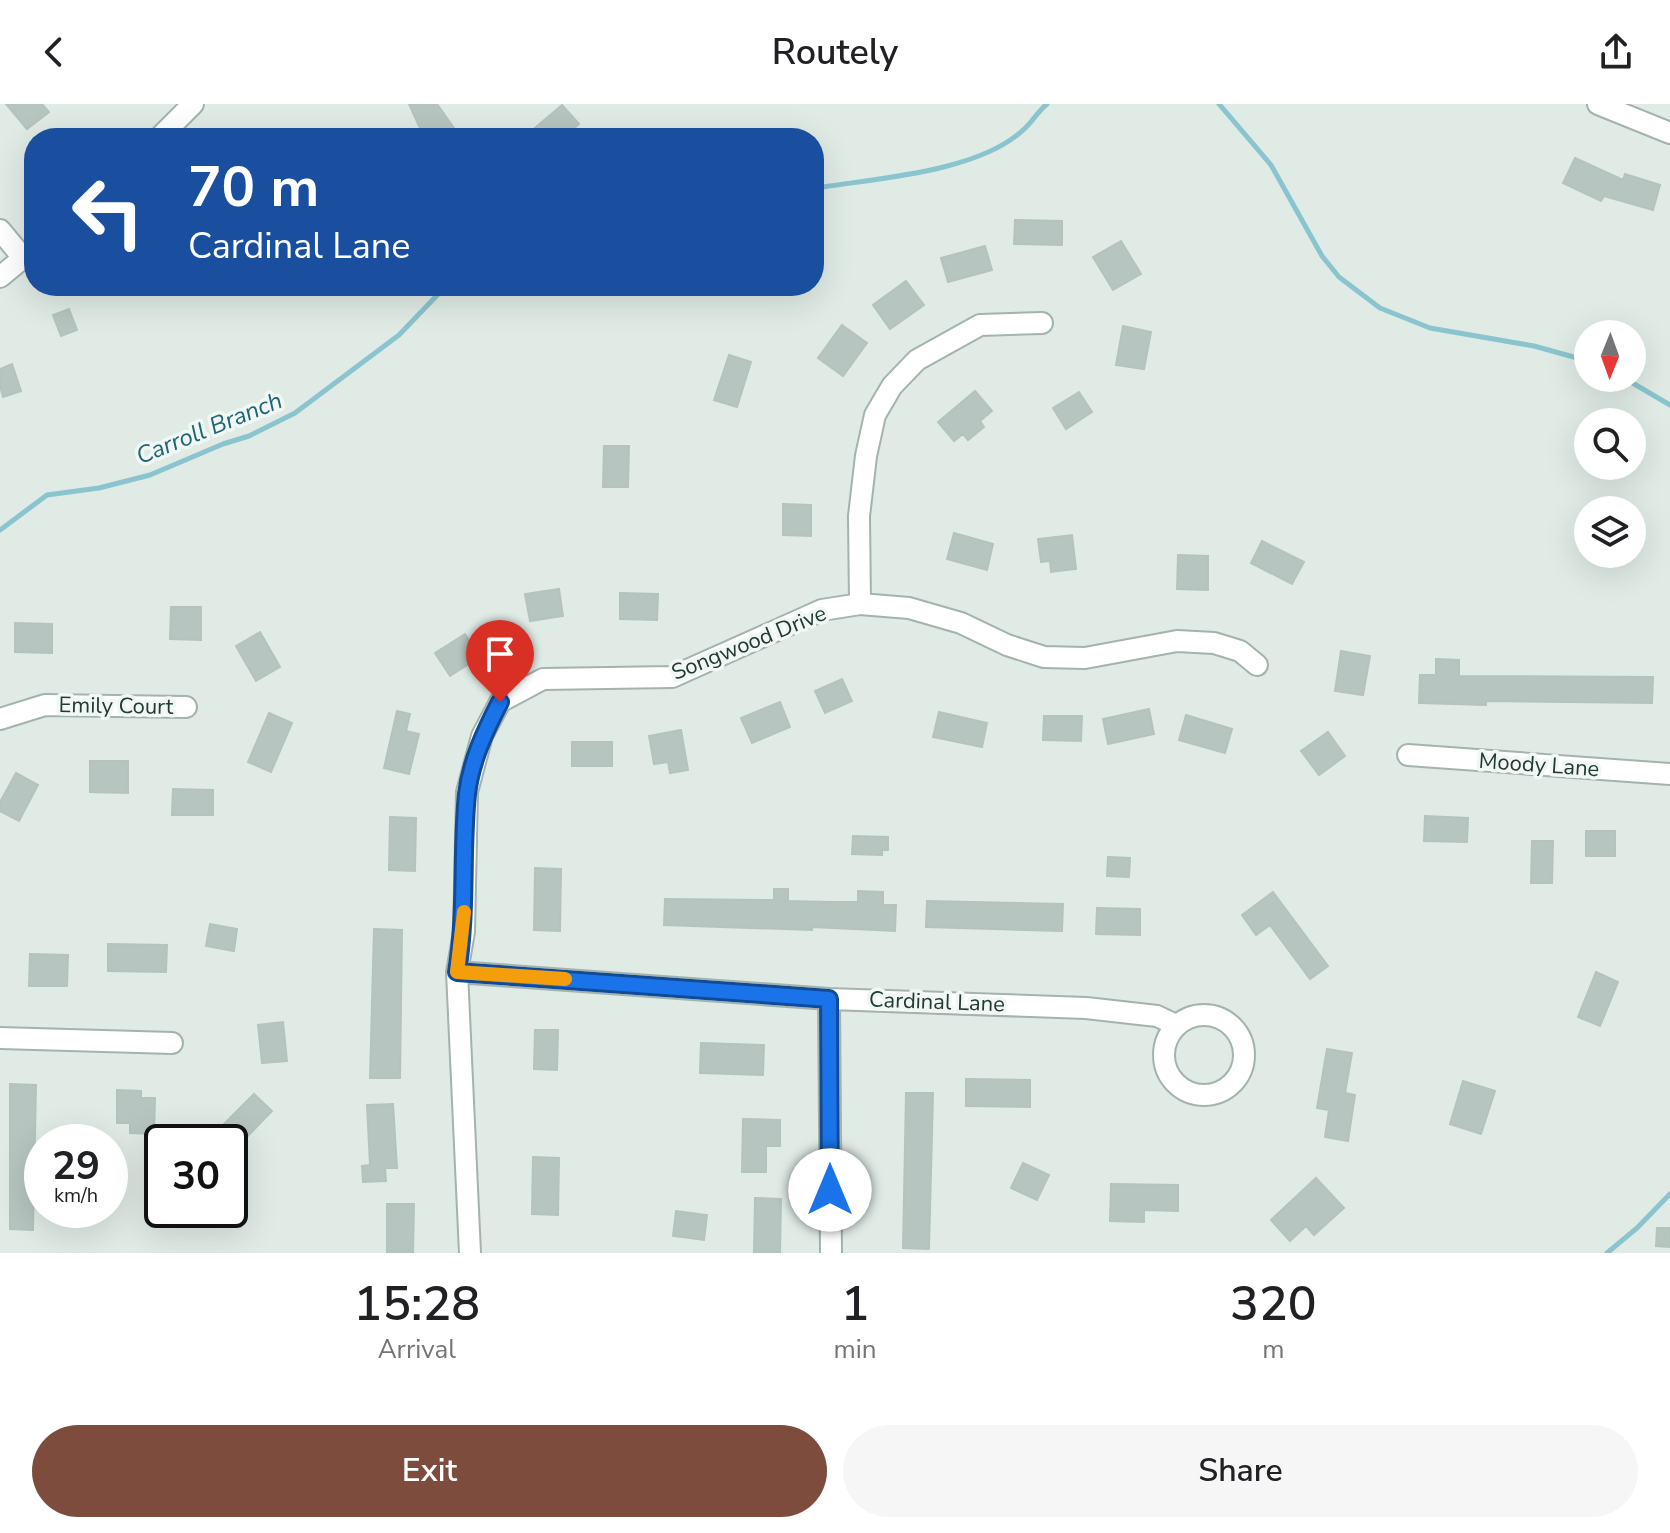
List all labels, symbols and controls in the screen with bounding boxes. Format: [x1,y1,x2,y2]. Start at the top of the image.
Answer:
text: Routely [772,28,898,77]
icon: back [32,30,76,74]
icon: share [1594,30,1638,74]
text: 70 m [188,149,319,226]
icon: left [56,160,160,264]
text: Cardinal Lane [188,222,410,271]
north arrow [1574,320,1646,392]
map controls [1574,320,1646,568]
water label: Carroll Branch [131,384,287,472]
button: search [1574,408,1646,480]
button: layers [1574,496,1646,568]
street label: Songwood Drive [667,598,831,688]
pin [466,620,534,702]
icon: arrive [478,632,522,676]
street label: Emily Court [58,690,174,722]
street label: Moody Lane [1478,746,1600,784]
street label: Cardinal Lane [869,985,1005,1019]
speed limit sign: 30 [144,1124,248,1228]
text: 29 [52,1139,100,1193]
position arrow [788,1148,872,1232]
text: km/h [54,1182,98,1209]
text: 15:28 [353,1271,480,1337]
text: 1 [841,1271,869,1337]
text: 320 [1230,1271,1317,1337]
text: Arrival [378,1332,456,1367]
text: min [834,1332,877,1367]
text: m [1262,1332,1284,1367]
button: Exit [32,1425,827,1517]
button: Share [843,1425,1638,1517]

